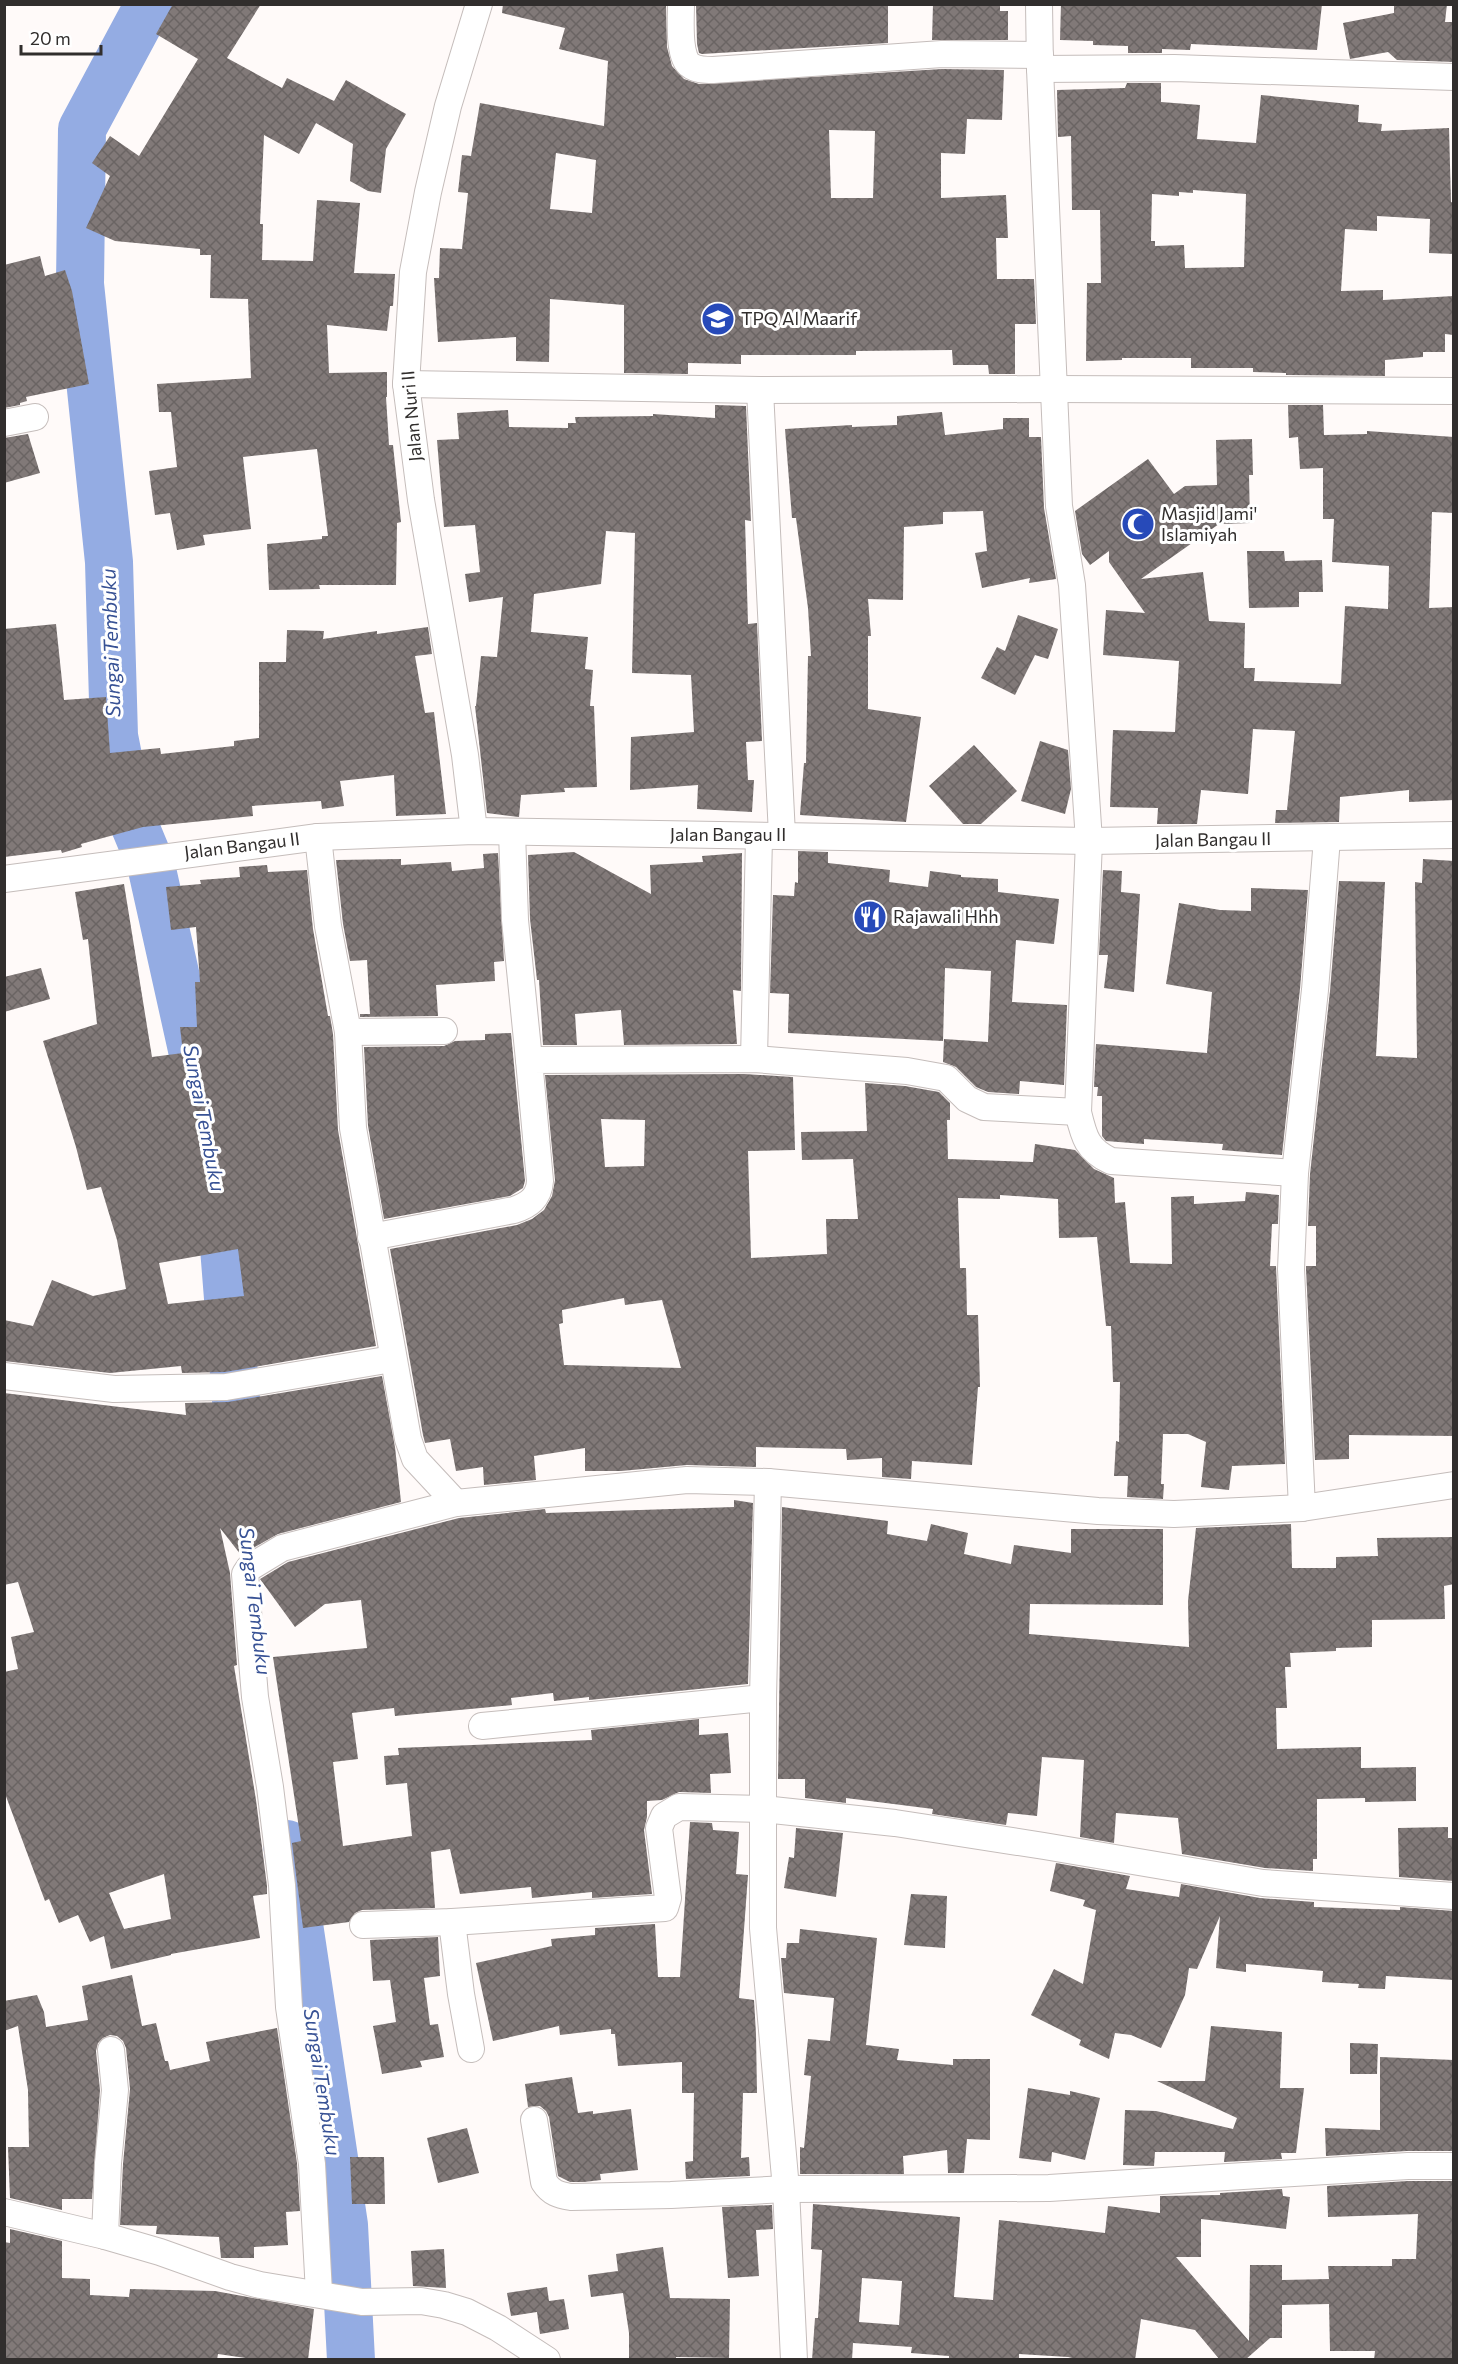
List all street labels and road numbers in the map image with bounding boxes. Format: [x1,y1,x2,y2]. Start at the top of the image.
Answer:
street label: Jalan Nuri II [396,370,426,463]
street label: Jalan Bangau II [670,823,786,845]
street label: Jalan Bangau II [183,827,301,863]
street label: Jalan Bangau II [1155,827,1271,851]

